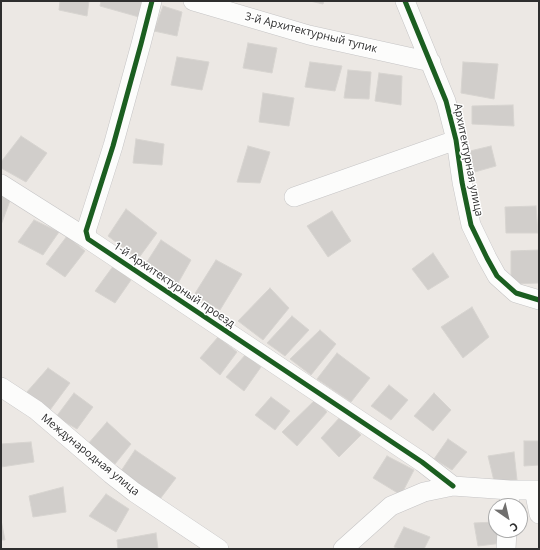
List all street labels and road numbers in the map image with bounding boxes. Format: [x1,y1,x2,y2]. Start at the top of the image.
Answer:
street label: 3-й Архитектурный тупик [243,10,379,56]
street label: Архитектурная улица [451,102,485,218]
street label: 1-й Архитектурный проезд [111,239,237,331]
street label: Международная улица [38,411,142,499]

